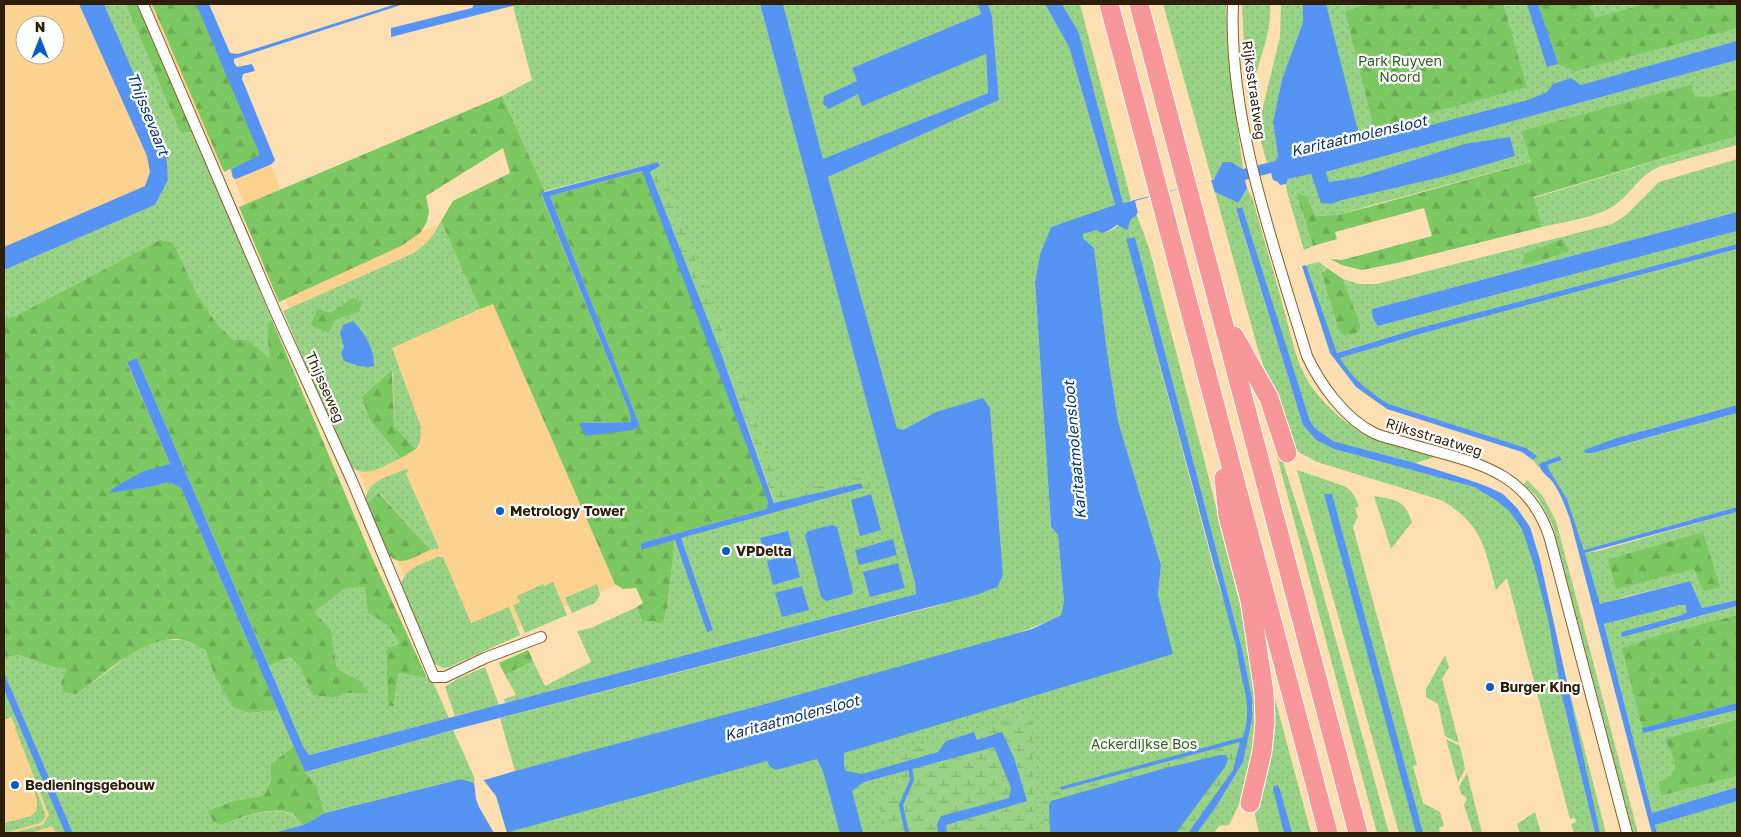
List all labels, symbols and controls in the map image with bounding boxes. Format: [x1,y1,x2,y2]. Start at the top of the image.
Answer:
north arrow [15,15,65,65]
text: N [35,18,45,35]
street label: Rijksstraatweg [1239,39,1270,141]
park label: Park Ruyven Noord [1358,52,1442,85]
water label: Thijssevaart [123,69,174,160]
water label: Karitaatmolensloot [1289,110,1430,159]
street label: Thijsseweg [302,349,349,425]
water label: Karitaatmolensloot [1059,378,1089,520]
street label: Rijksstraatweg [1384,414,1484,459]
place label: Metrology Tower [510,502,626,519]
marker: Metrology Tower [494,505,506,517]
place label: VPDelta [736,542,792,559]
marker: VPDelta [720,545,732,557]
place label: Burger King [1500,678,1580,695]
marker: Burger King [1484,681,1496,693]
water label: Karitaatmolensloot [722,690,863,744]
park label: Ackerdijkse Bos [1091,735,1197,752]
place label: Bedieningsgebouw [25,776,155,793]
marker: Bedieningsgebouw [9,779,21,791]

